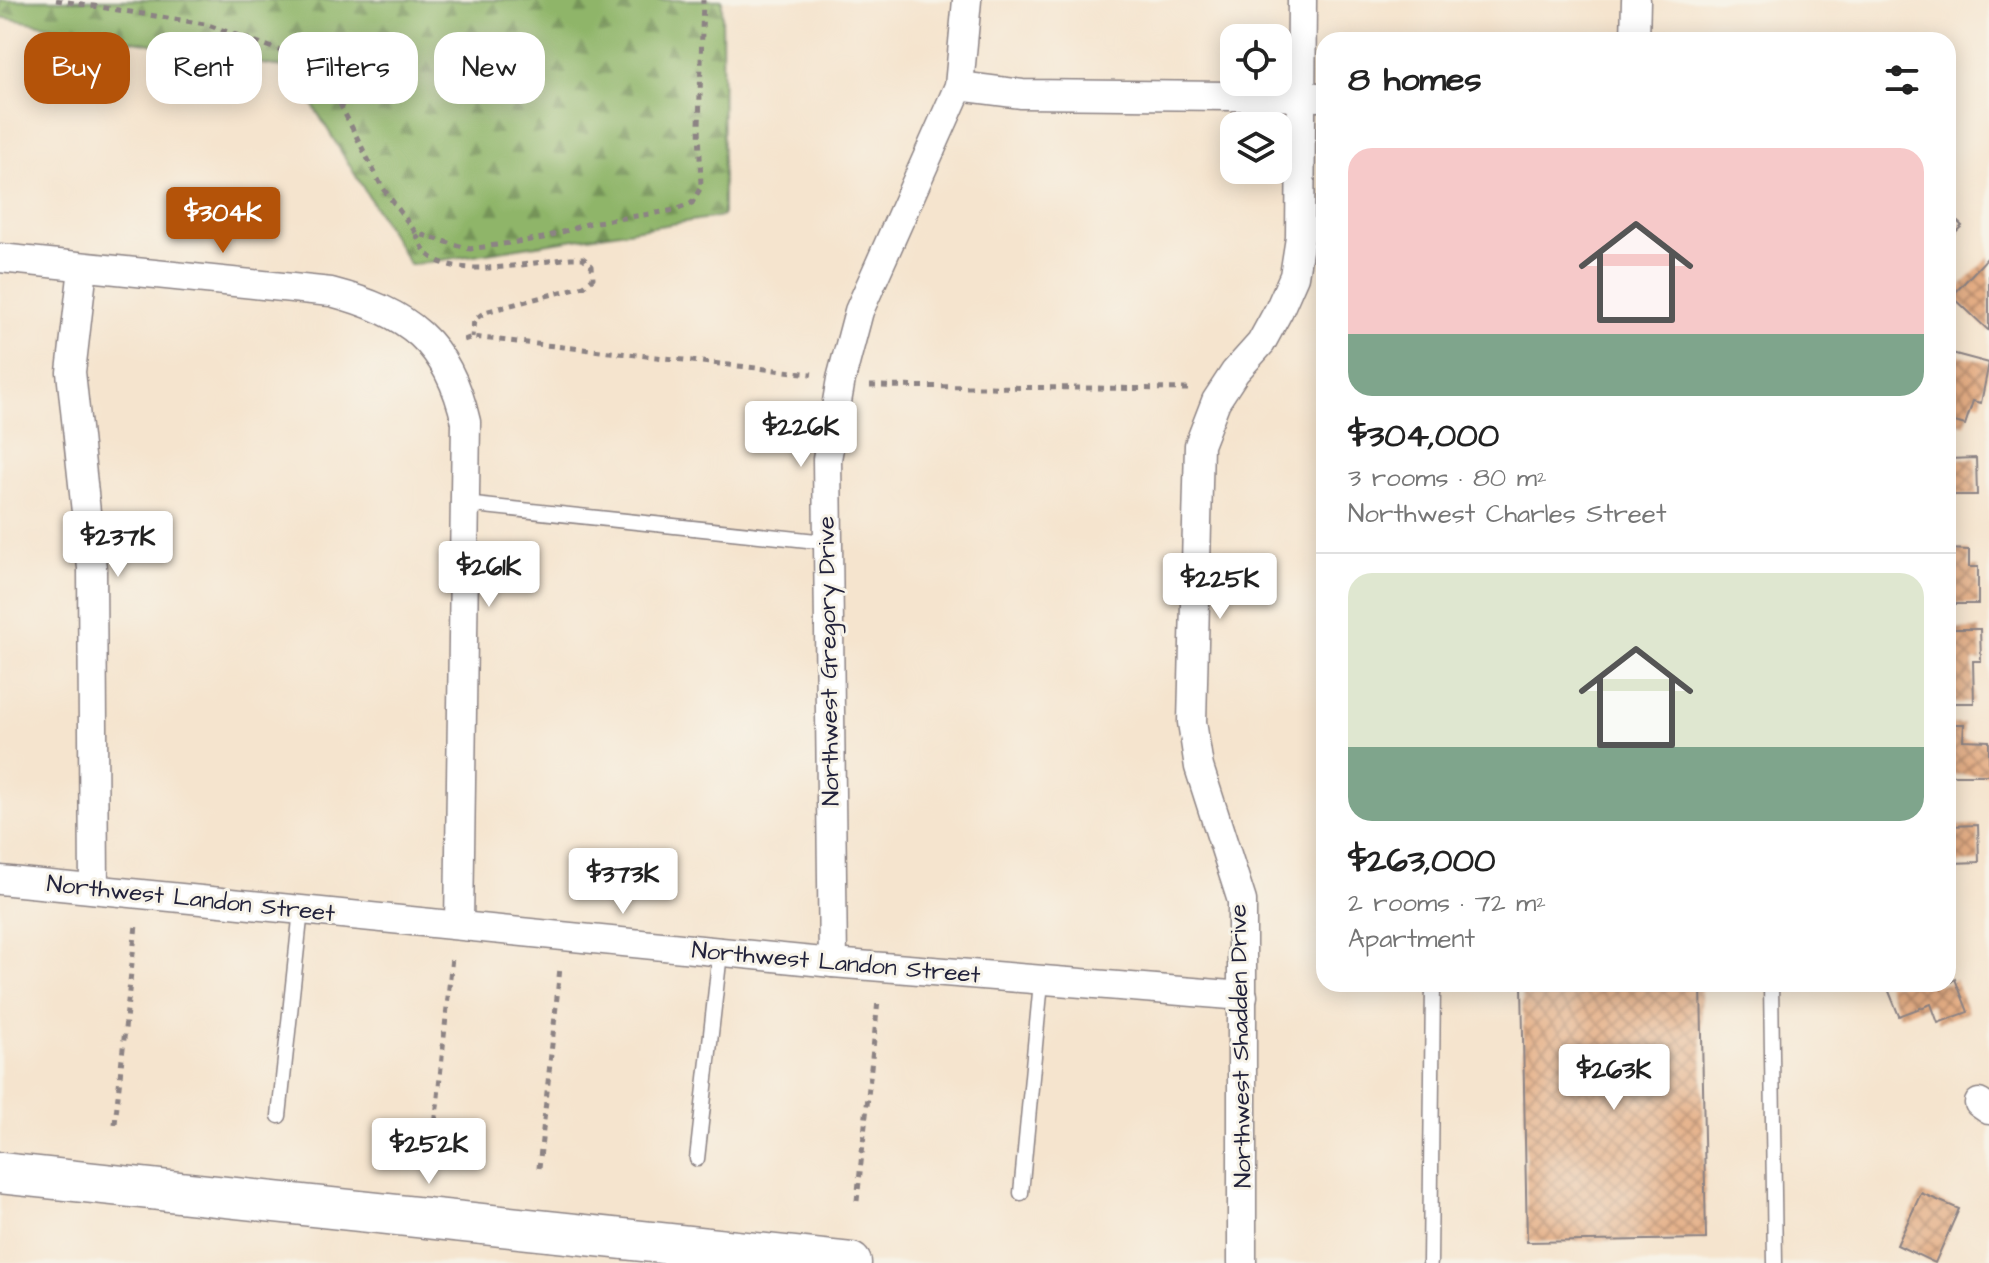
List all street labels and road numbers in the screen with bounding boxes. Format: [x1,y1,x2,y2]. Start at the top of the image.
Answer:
street label: Northwest Gregory Drive [809,516,850,806]
street label: Northwest Landon Street [45,867,337,931]
street label: Northwest Shadden Drive [1222,904,1260,1188]
street label: Northwest Landon Street [690,933,982,993]

